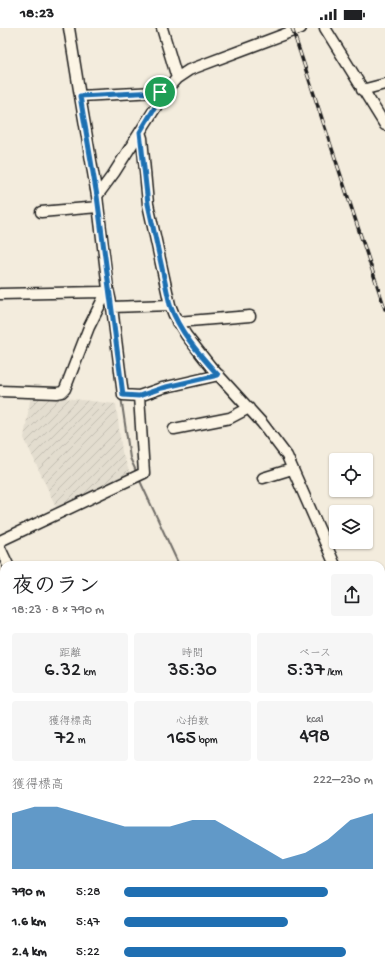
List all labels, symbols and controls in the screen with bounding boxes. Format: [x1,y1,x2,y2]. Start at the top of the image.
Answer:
text: 18:23 [20,5,54,23]
pin [143,75,177,109]
icon: arrive [149,81,171,103]
map controls [329,453,373,549]
button: locate [329,453,373,497]
button: layers [329,505,373,549]
button: share [331,574,373,616]
text: 夜のラン [12,575,100,601]
text: 18:23 · 8 × 790 m [12,603,104,618]
text: 距離 [59,648,81,660]
text: 時間 [181,648,203,660]
text: ペース [299,648,331,660]
text: 6.32 [44,660,81,683]
text: 35:30 [168,660,217,683]
text: 5:37 [287,660,325,683]
text: km [81,667,96,679]
text: /km [325,667,343,679]
text: kcal [306,714,323,726]
text: 獲得標高 [48,716,92,728]
text: 心拍数 [176,716,209,728]
text: 498 [300,726,330,749]
text: 72 [55,728,75,751]
text: 165 [167,728,196,751]
text: m [75,735,85,747]
text: bpm [196,735,218,747]
text: 222–230 m [313,773,373,788]
text: 獲得標高 [12,778,64,793]
text: 790 m [12,885,45,900]
text: 5:28 [76,885,100,900]
text: 1.6 km [12,915,46,930]
text: 5:47 [76,915,100,930]
text: 2.4 km [12,945,47,960]
text: 5:22 [76,945,100,960]

